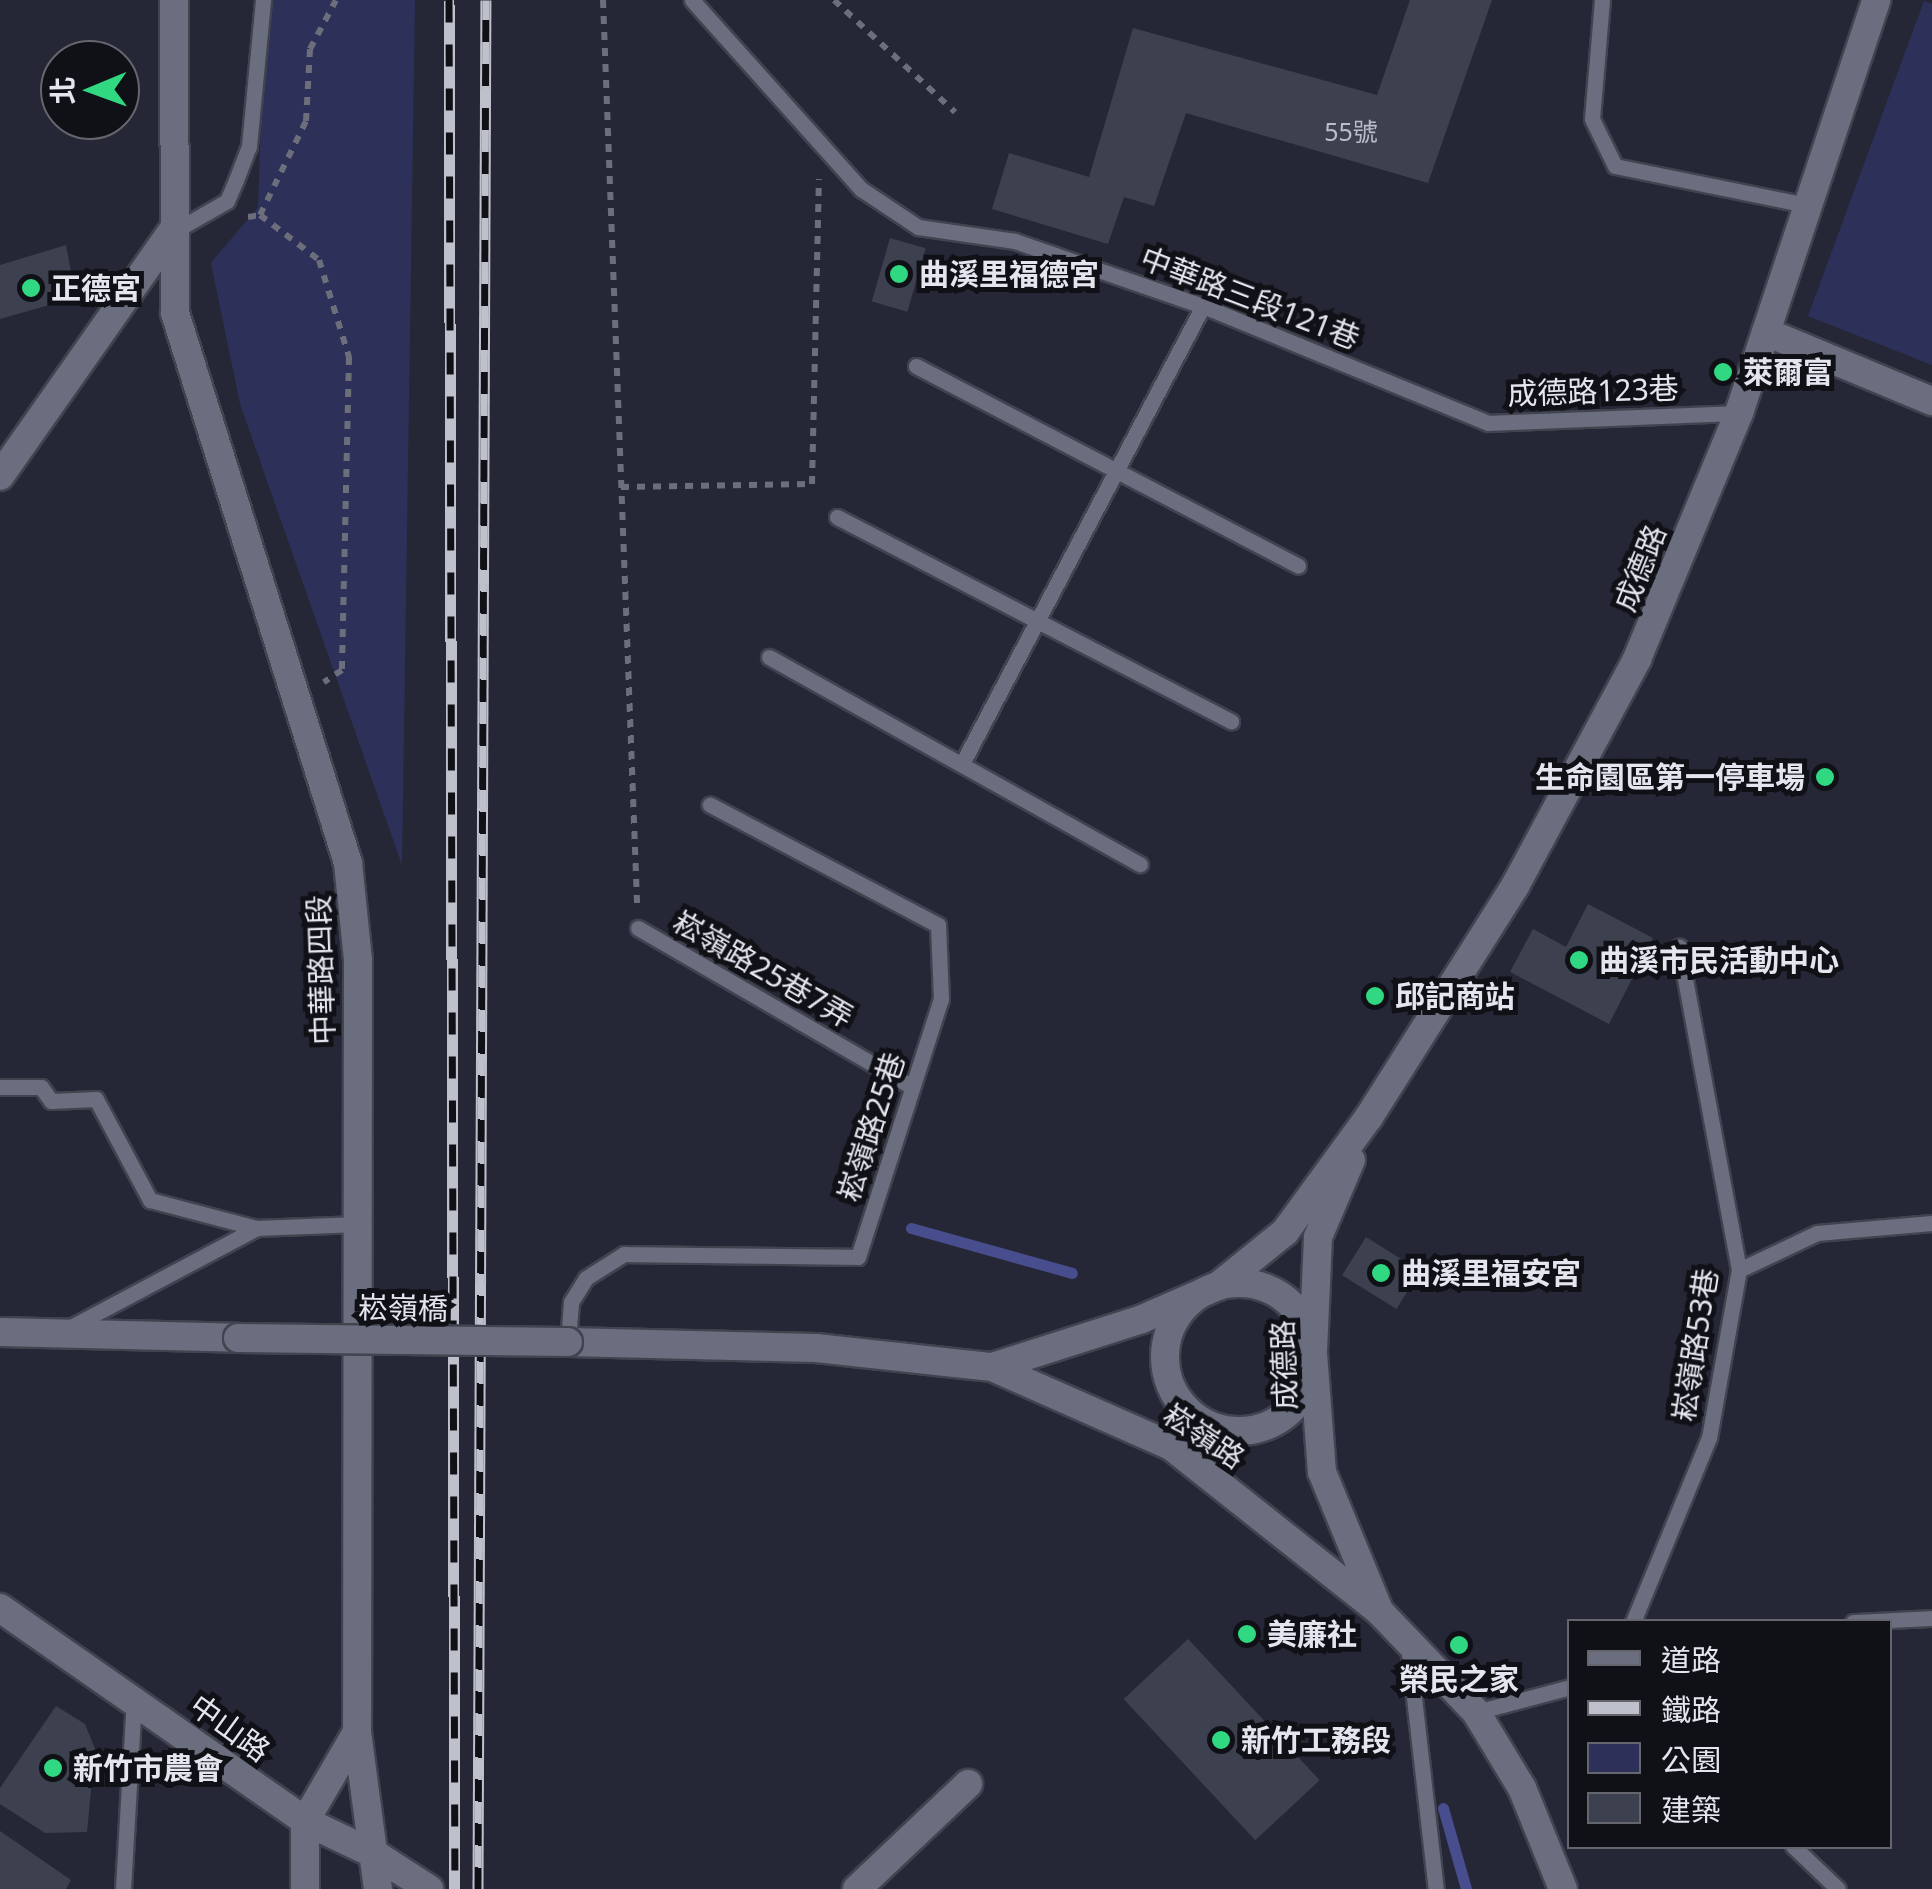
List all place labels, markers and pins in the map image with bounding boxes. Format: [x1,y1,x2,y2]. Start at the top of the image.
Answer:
place label: 曲溪里福德宮 [919,256,1099,292]
marker: 曲溪里福德宮 [888,263,910,285]
place label: 正德宮 [51,270,141,306]
marker: 正德宮 [20,277,42,299]
place label: 萊爾富 [1743,354,1833,390]
marker: 萊爾富 [1712,361,1734,383]
place label: 生命園區第一停車場 [1535,759,1805,795]
marker: 生命園區第一停車場 [1814,766,1836,788]
place label: 曲溪市民活動中心 [1599,942,1839,978]
marker: 曲溪市民活動中心 [1568,949,1590,971]
place label: 邱記商站 [1395,978,1515,1014]
marker: 邱記商站 [1364,985,1386,1007]
place label: 曲溪里福安宮 [1401,1255,1581,1291]
marker: 曲溪里福安宮 [1370,1262,1392,1284]
place label: 美廉社 [1267,1616,1357,1652]
marker: 美廉社 [1236,1623,1258,1645]
marker: 榮民之家 [1448,1634,1470,1656]
place label: 榮民之家 [1399,1661,1519,1697]
place label: 新竹工務段 [1241,1722,1391,1758]
marker: 新竹工務段 [1210,1729,1232,1751]
place label: 新竹市農會 [73,1750,223,1786]
marker: 新竹市農會 [42,1757,64,1779]

